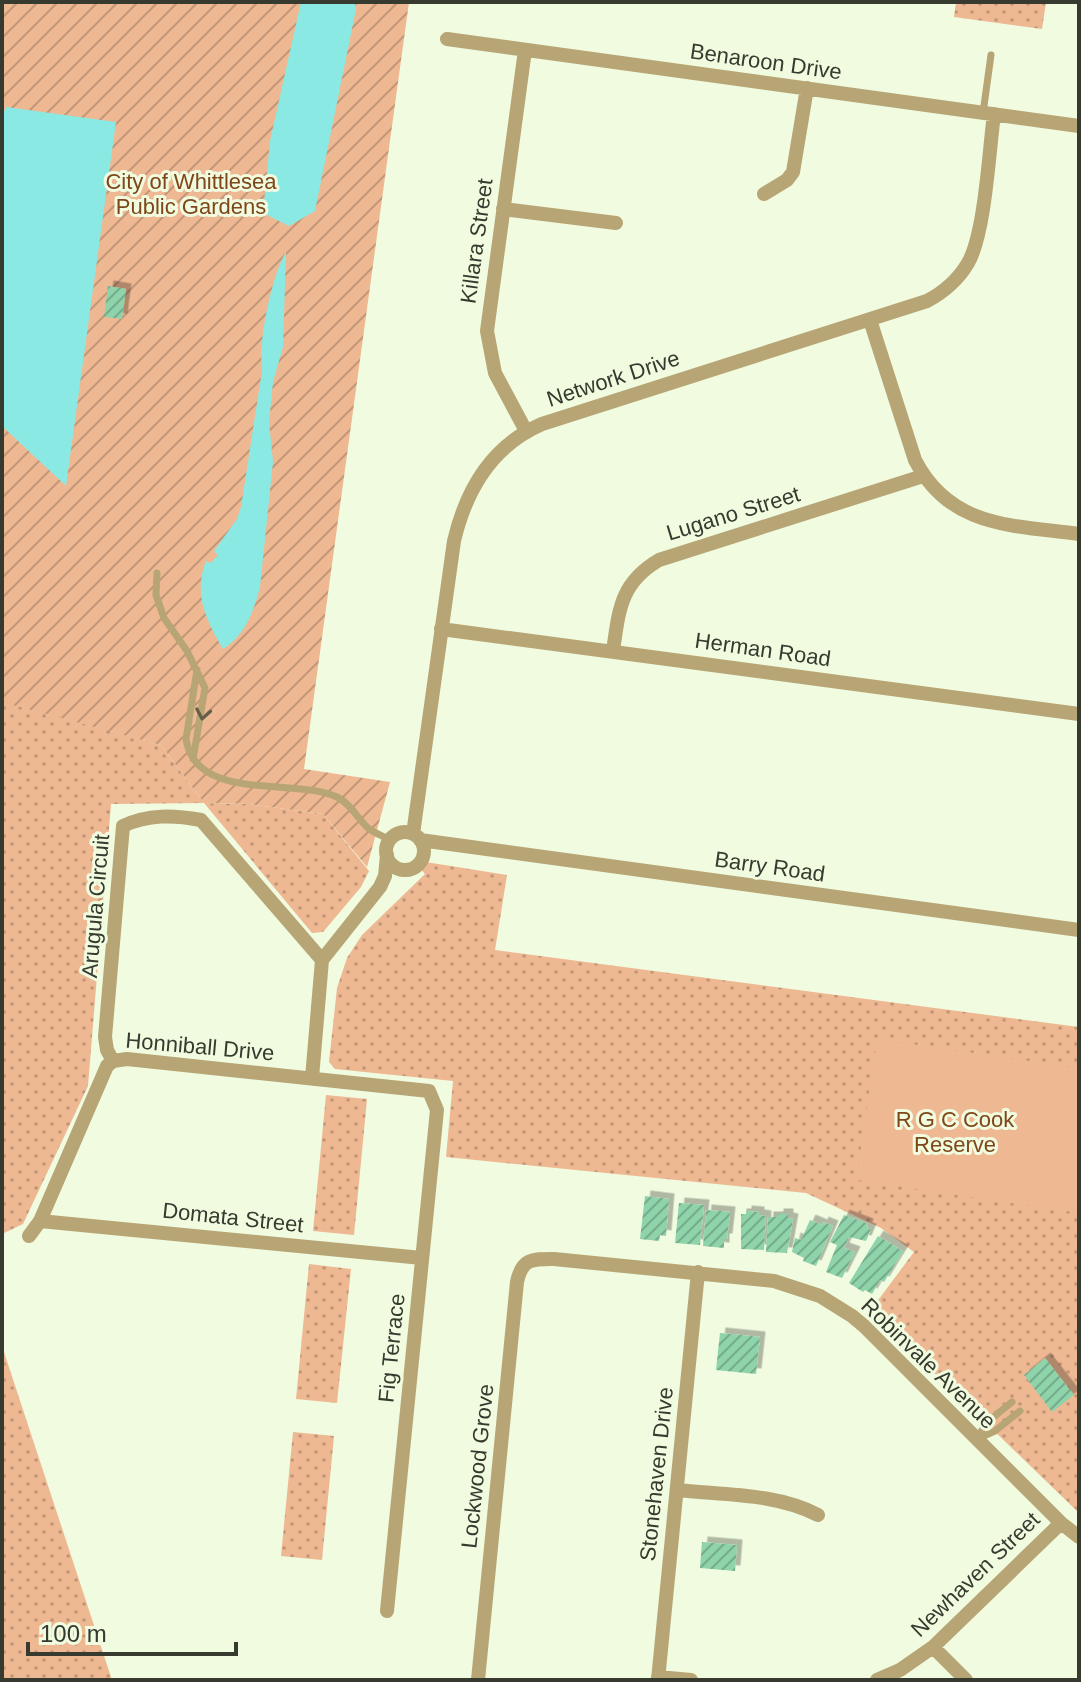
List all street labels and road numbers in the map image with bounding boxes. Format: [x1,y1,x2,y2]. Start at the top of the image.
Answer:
street label: Benaroon Drive [688,38,843,85]
street label: Killara Street [455,177,498,305]
street label: Network Drive [544,345,683,412]
street label: Lugano Street [663,481,803,546]
street label: Herman Road [693,628,832,671]
street label: Arugula Circuit [77,833,114,979]
street label: Barry Road [713,846,827,887]
street label: Honniball Drive [125,1028,275,1065]
street label: Domata Street [161,1198,305,1237]
street label: Fig Terrace [373,1292,410,1404]
street label: Robinvale Avenue [856,1293,1001,1434]
street label: Lockwood Grove [456,1383,499,1549]
street label: Stonehaven Drive [635,1386,678,1562]
street label: Newhaven Street [906,1507,1045,1642]

